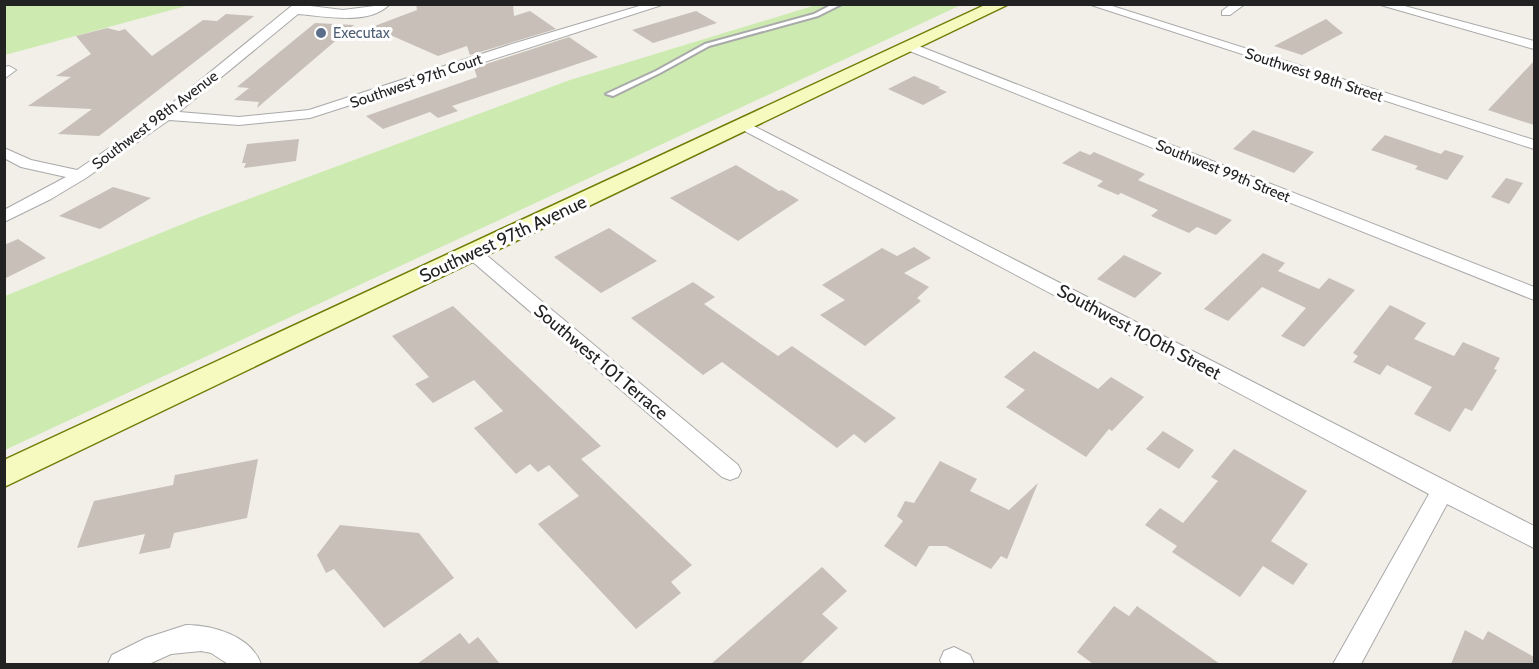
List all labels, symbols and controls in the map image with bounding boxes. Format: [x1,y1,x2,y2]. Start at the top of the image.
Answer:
place label: Executax [333,24,390,42]
marker: Executax [314,26,328,40]
street label: Southwest 98th Street [1243,44,1385,106]
street label: Southwest 97th Court [348,50,484,112]
street label: Southwest 98th Avenue [89,67,222,173]
street label: Southwest 99th Street [1153,136,1293,206]
street label: Southwest 97th Avenue [416,191,590,287]
street label: Southwest 100th Street [1053,279,1225,385]
street label: Southwest 101 Terrace [530,300,672,424]

